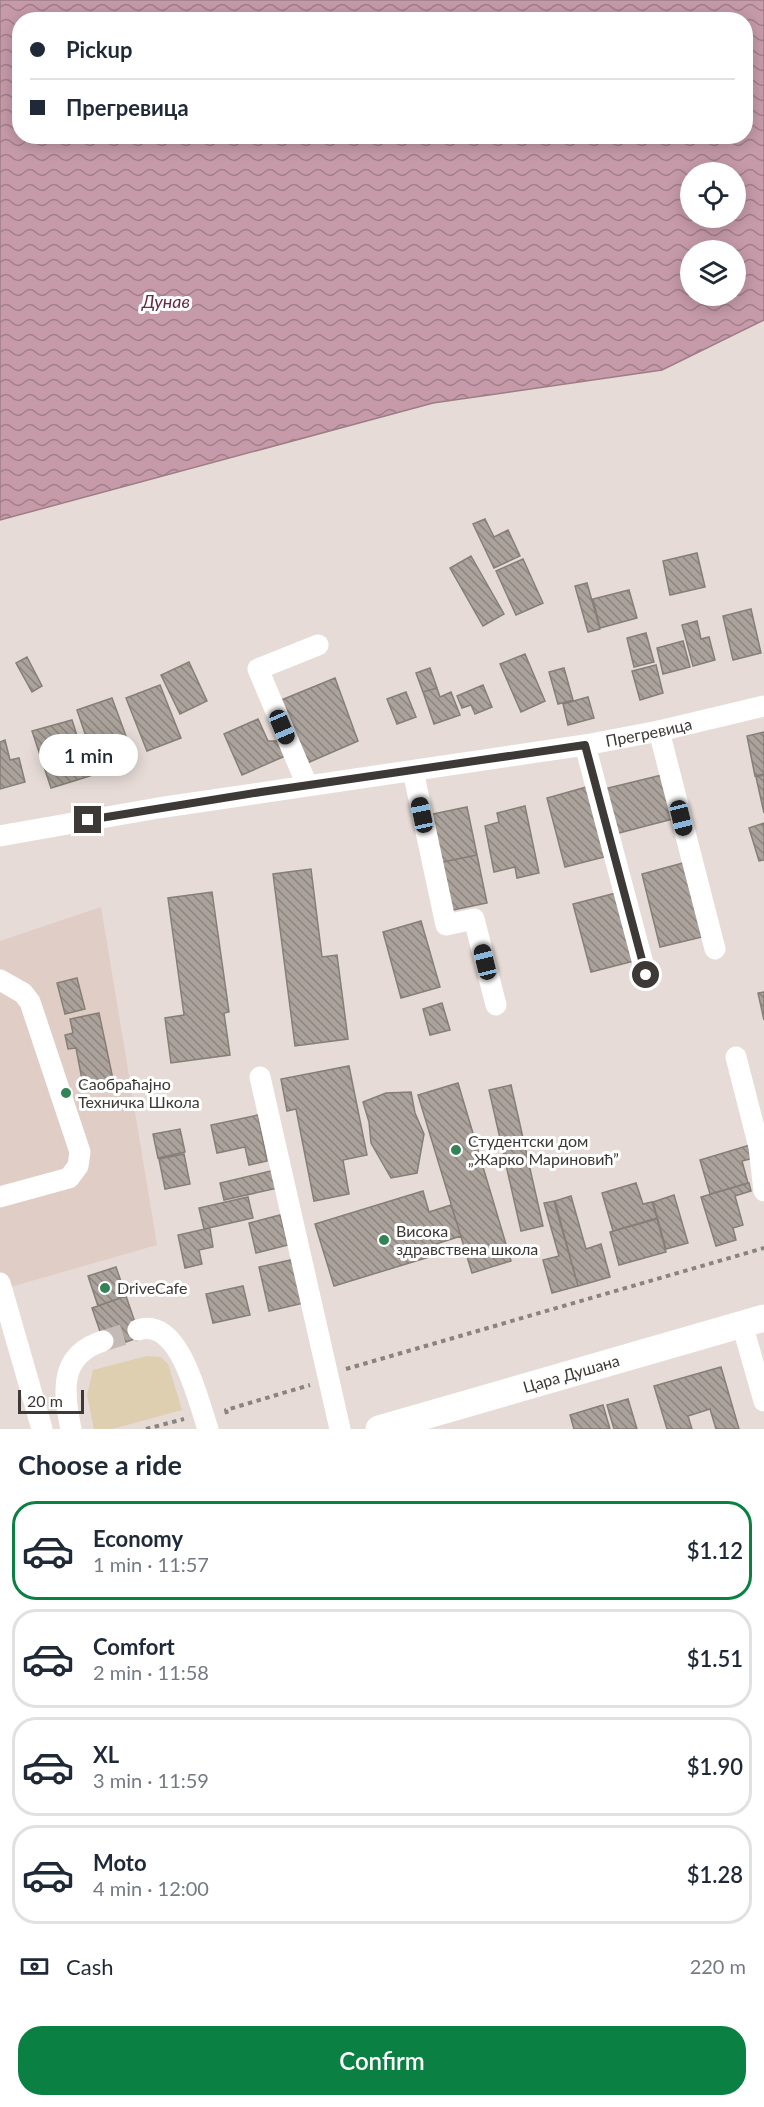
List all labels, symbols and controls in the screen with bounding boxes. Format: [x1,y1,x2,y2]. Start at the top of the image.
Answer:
text: Pickup [66,36,132,63]
text: Прегревица [66,94,189,121]
map controls [680,162,746,306]
button: locate [680,162,746,228]
button: layers [680,240,746,306]
water label: Дунав [141,290,190,312]
car [267,707,297,747]
street label: Прегревица [604,713,694,750]
callout: 1 min [38,733,138,775]
text: 1 min [64,743,113,767]
car [409,796,435,834]
car [668,798,694,838]
route end [74,806,101,833]
car [472,942,498,982]
route start [632,961,659,988]
place label: Саобраћајно Техничка Школа [78,1074,200,1111]
marker: Саобраћајно Техничка Школа [59,1086,73,1100]
place label: Студентски дом „Жарко Мариновић” [468,1131,619,1168]
marker: Студентски дом „Жарко Мариновић” [449,1143,463,1157]
place label: Висока здравствена школа [396,1221,538,1258]
marker: Висока здравствена школа [377,1233,391,1247]
place label: DriveCafe [117,1278,187,1297]
marker: DriveCafe [98,1281,112,1295]
street label: Цара Душана [521,1350,622,1396]
scale bar [18,1387,84,1414]
text: 20 m [27,1391,63,1410]
text: Choose a ride [18,1448,182,1481]
icon: car [21,1524,75,1578]
text: Economy [93,1525,183,1552]
text: $1.12 [687,1537,743,1564]
text: 1 min · 11:57 [93,1552,209,1576]
icon: car [21,1632,75,1686]
text: Comfort [93,1633,175,1660]
text: $1.51 [687,1645,743,1672]
text: 2 min · 11:58 [93,1660,209,1684]
icon: car [21,1740,75,1794]
text: XL [93,1741,119,1768]
text: $1.90 [687,1753,743,1780]
text: 3 min · 11:59 [93,1768,209,1792]
icon: car [21,1848,75,1902]
text: Moto [93,1849,147,1876]
text: $1.28 [687,1861,743,1888]
text: 4 min · 12:00 [93,1876,209,1900]
icon: cash [18,1950,51,1983]
text: Cash [66,1953,113,1980]
text: 220 m [690,1954,746,1978]
button: Confirm [18,2026,746,2095]

